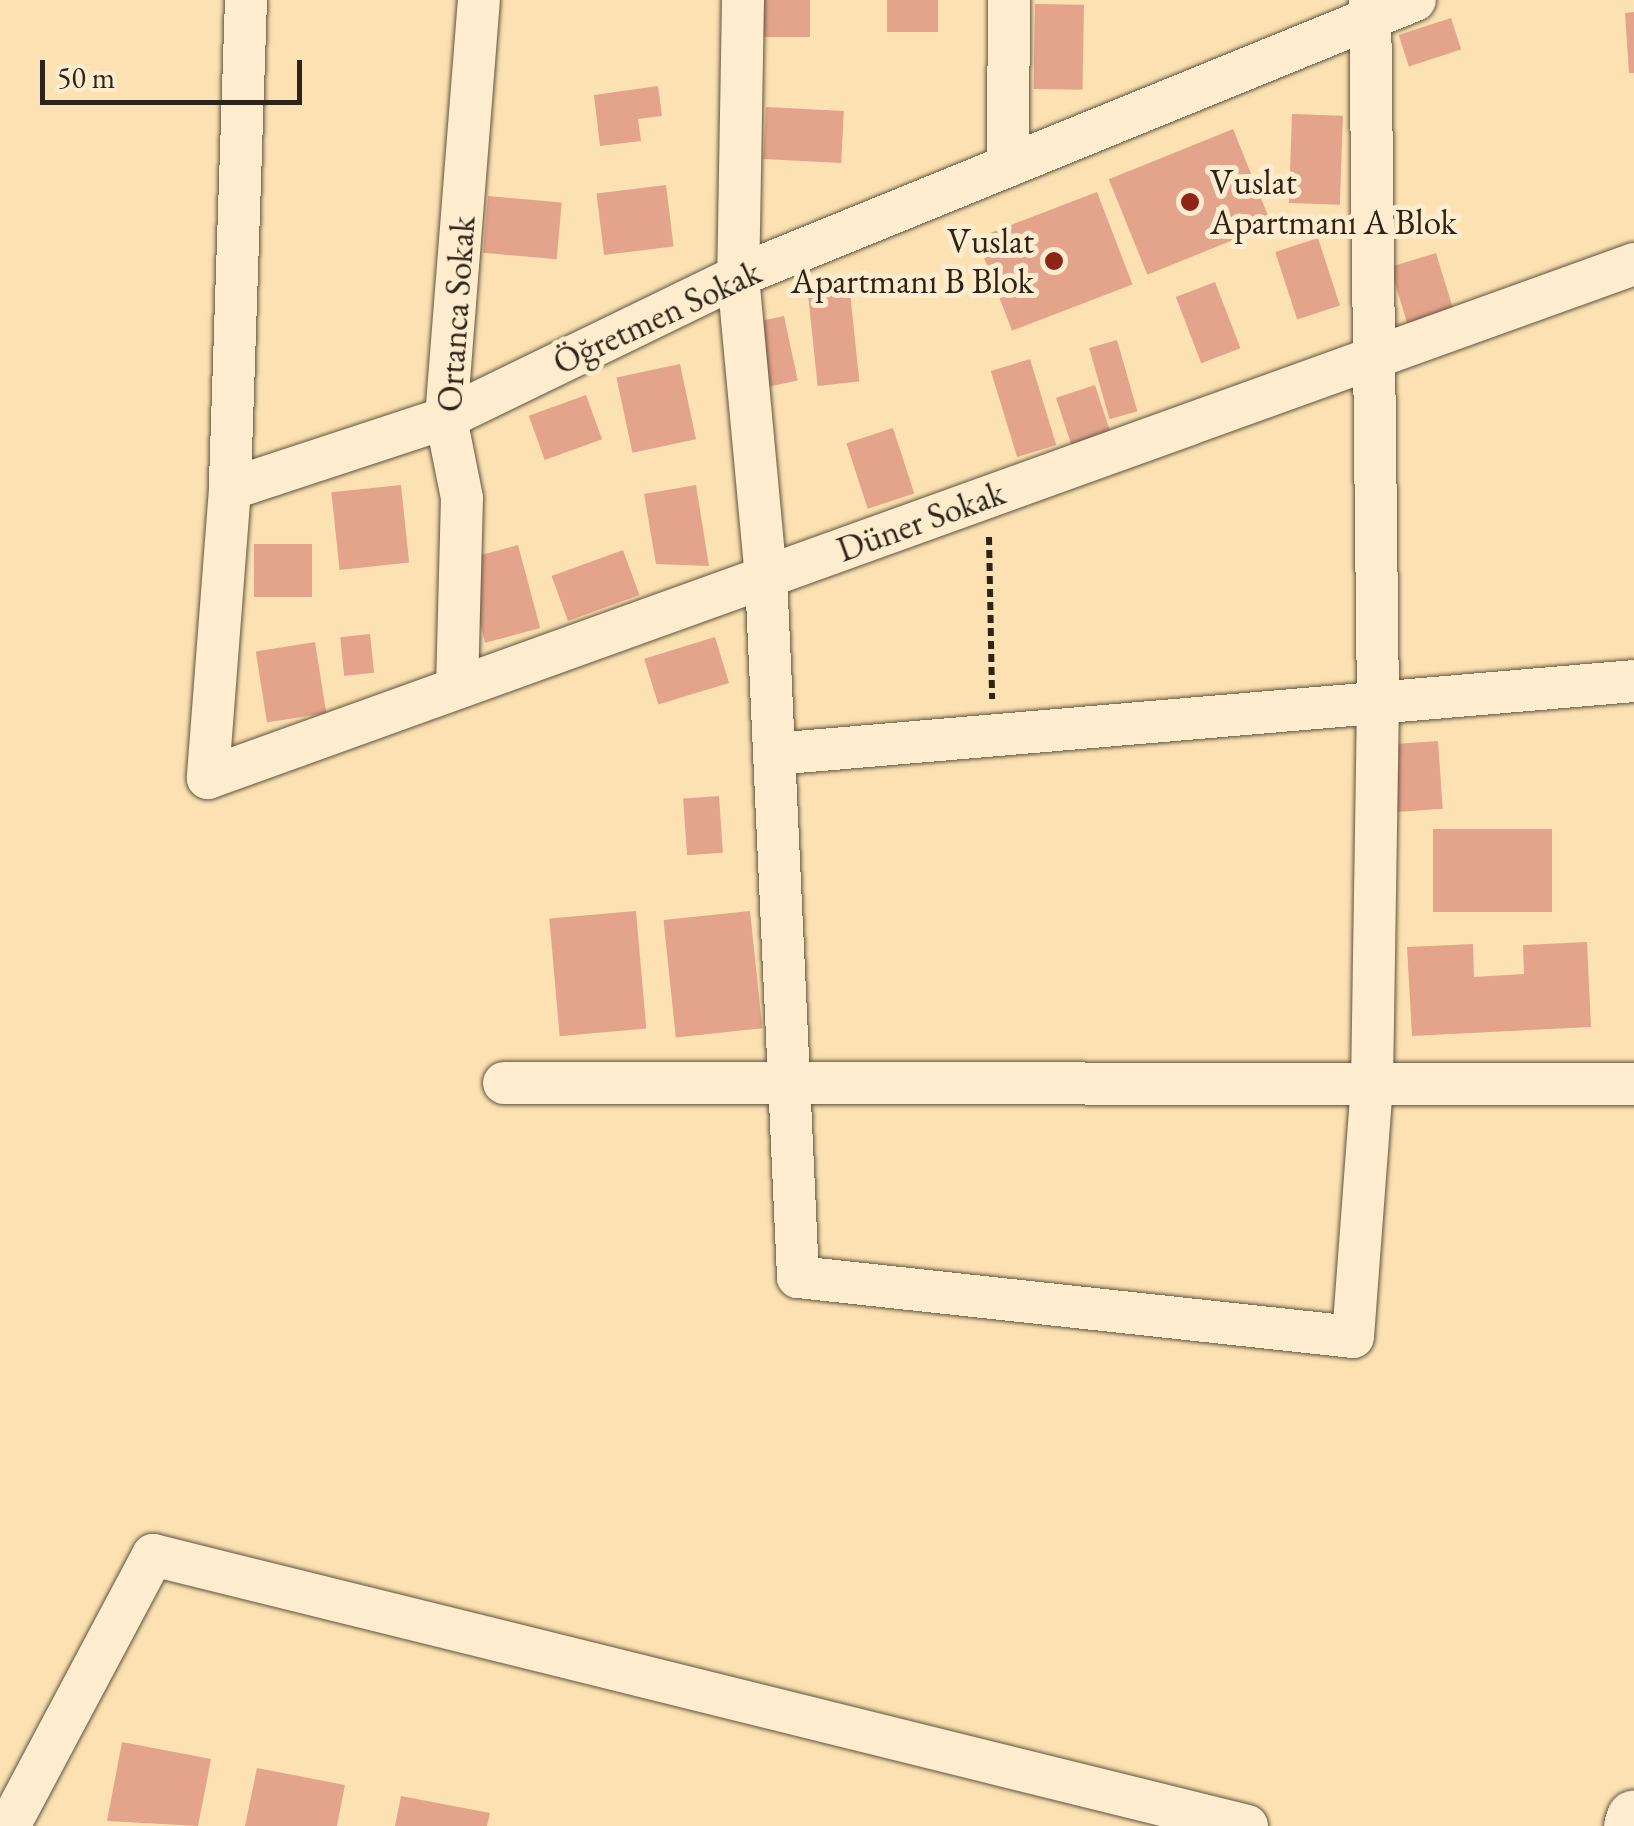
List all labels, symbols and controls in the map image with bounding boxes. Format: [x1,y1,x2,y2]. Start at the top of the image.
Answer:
scale bar [45,40,308,102]
text: 50 m [57,58,115,97]
place label: Vuslat Apartmanı A Blok [1210,161,1457,243]
marker: Vuslat Apartmanı A Blok [1179,191,1201,213]
street label: Ortanca Sokak [428,215,484,413]
place label: Vuslat Apartmanı B Blok [791,220,1034,302]
marker: Vuslat Apartmanı B Blok [1043,250,1065,272]
street label: Öğretmen Sokak [546,251,768,383]
street label: Düner Sokak [831,471,1011,571]

